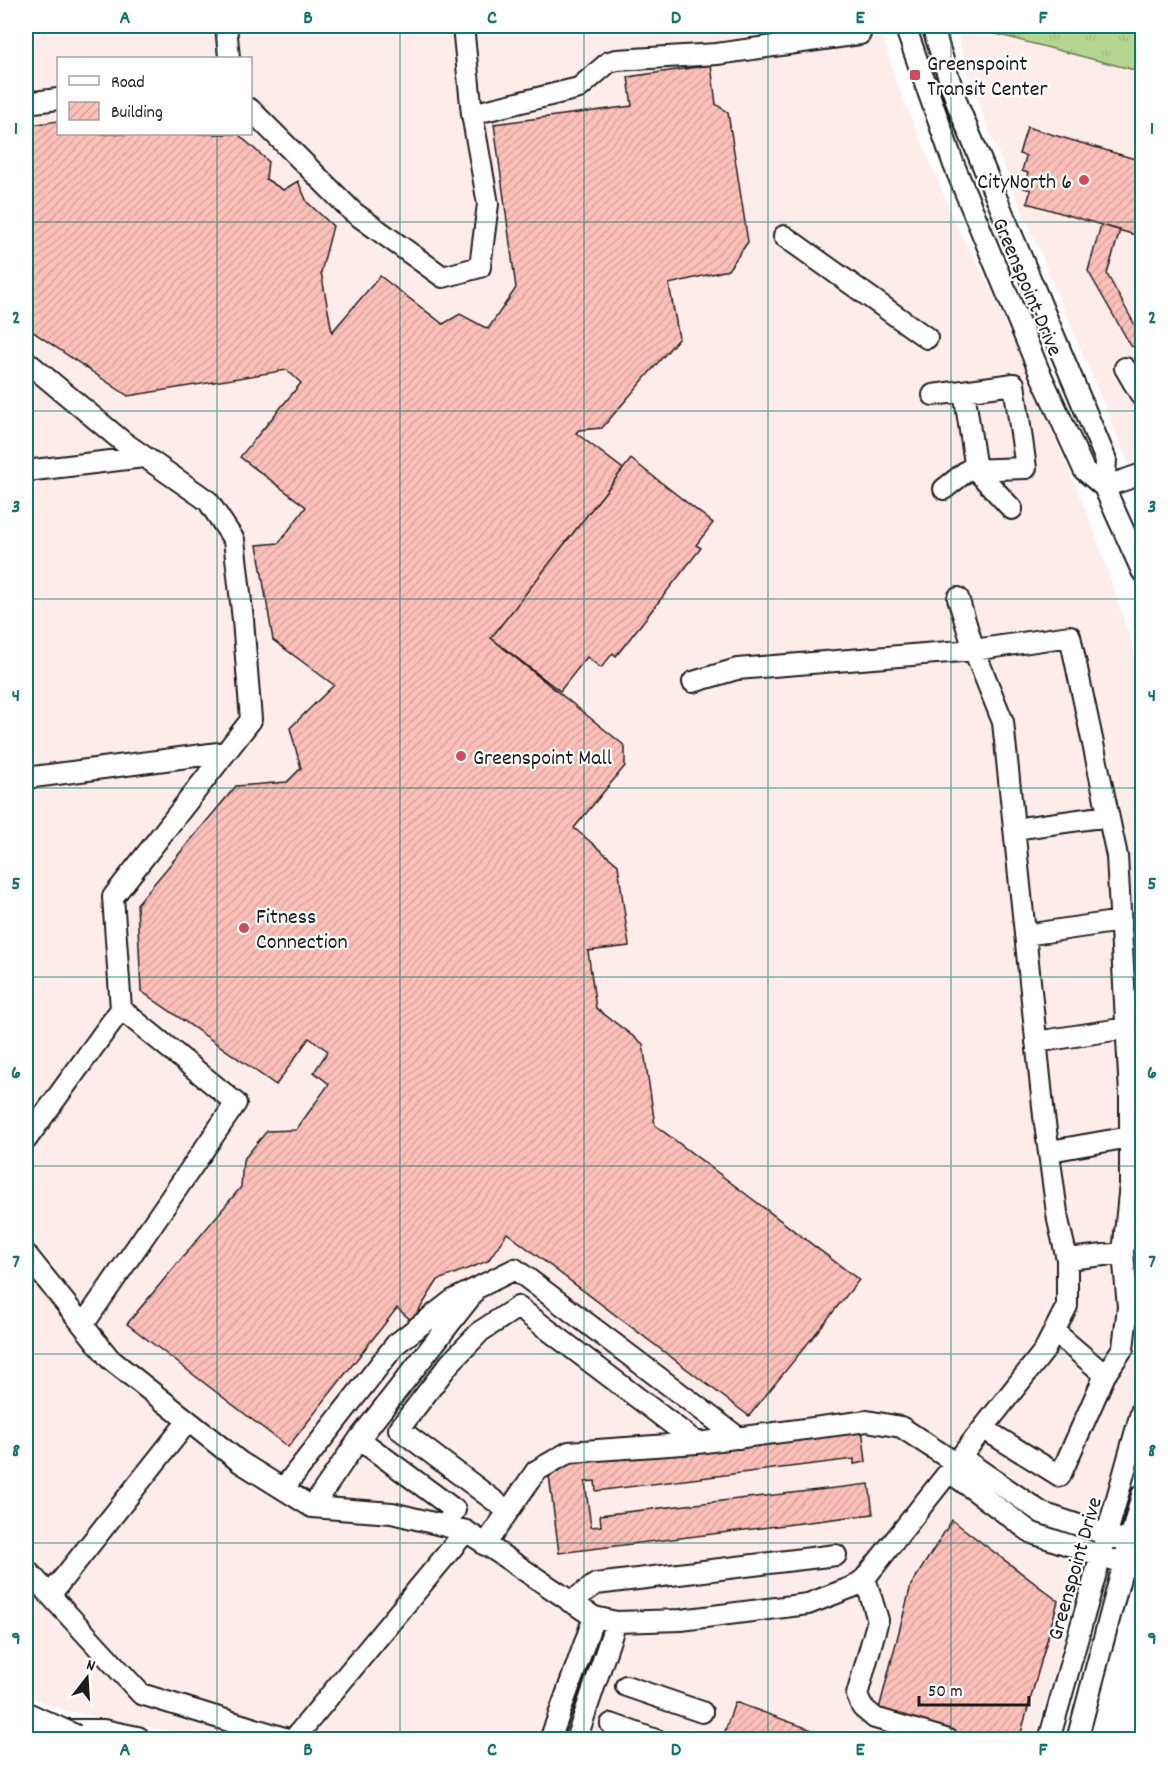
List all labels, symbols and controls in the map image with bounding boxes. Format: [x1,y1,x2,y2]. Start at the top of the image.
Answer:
text: A [120,5,131,33]
text: B [303,5,313,33]
text: C [487,5,497,33]
text: D [671,5,682,33]
text: E [855,5,865,33]
text: F [1039,5,1049,33]
place label: Greenspoint Transit Center [927,50,1048,106]
legend [57,57,252,135]
marker: Greenspoint Transit Center [908,68,922,82]
text: Road [111,71,145,96]
text: Building [111,101,163,126]
text: 1 [14,116,18,144]
text: 1 [1150,116,1154,144]
place label: CityNorth 6 [977,168,1072,199]
marker: CityNorth 6 [1077,173,1091,187]
street label: Greenspoint Drive [983,213,1069,361]
text: 2 [12,305,20,333]
text: 2 [1148,305,1156,333]
text: 3 [12,494,20,522]
text: 3 [1148,494,1156,522]
text: 4 [12,683,20,711]
text: 4 [1148,683,1156,711]
place label: Greenspoint Mall [473,744,612,775]
marker: Greenspoint Mall [454,749,468,763]
text: 5 [11,871,21,899]
text: 5 [1147,871,1157,899]
place label: Fitness Connection [256,903,348,959]
marker: Fitness Connection [237,921,251,935]
text: 6 [11,1060,21,1088]
text: 6 [1147,1060,1157,1088]
text: 7 [12,1249,20,1277]
text: 7 [1148,1249,1156,1277]
text: 8 [12,1438,20,1466]
text: 8 [1148,1438,1156,1466]
street label: Greenspoint Drive [1041,1494,1112,1644]
text: 9 [11,1626,21,1654]
text: 9 [1147,1626,1157,1654]
north arrow [57,1648,117,1708]
text: N [84,1654,98,1678]
scale bar [919,1669,1028,1707]
text: 50 m [928,1680,963,1705]
text: A [120,1737,131,1765]
text: B [303,1737,313,1765]
text: C [487,1737,497,1765]
text: D [671,1737,682,1765]
text: E [855,1737,865,1765]
text: F [1039,1737,1049,1765]

